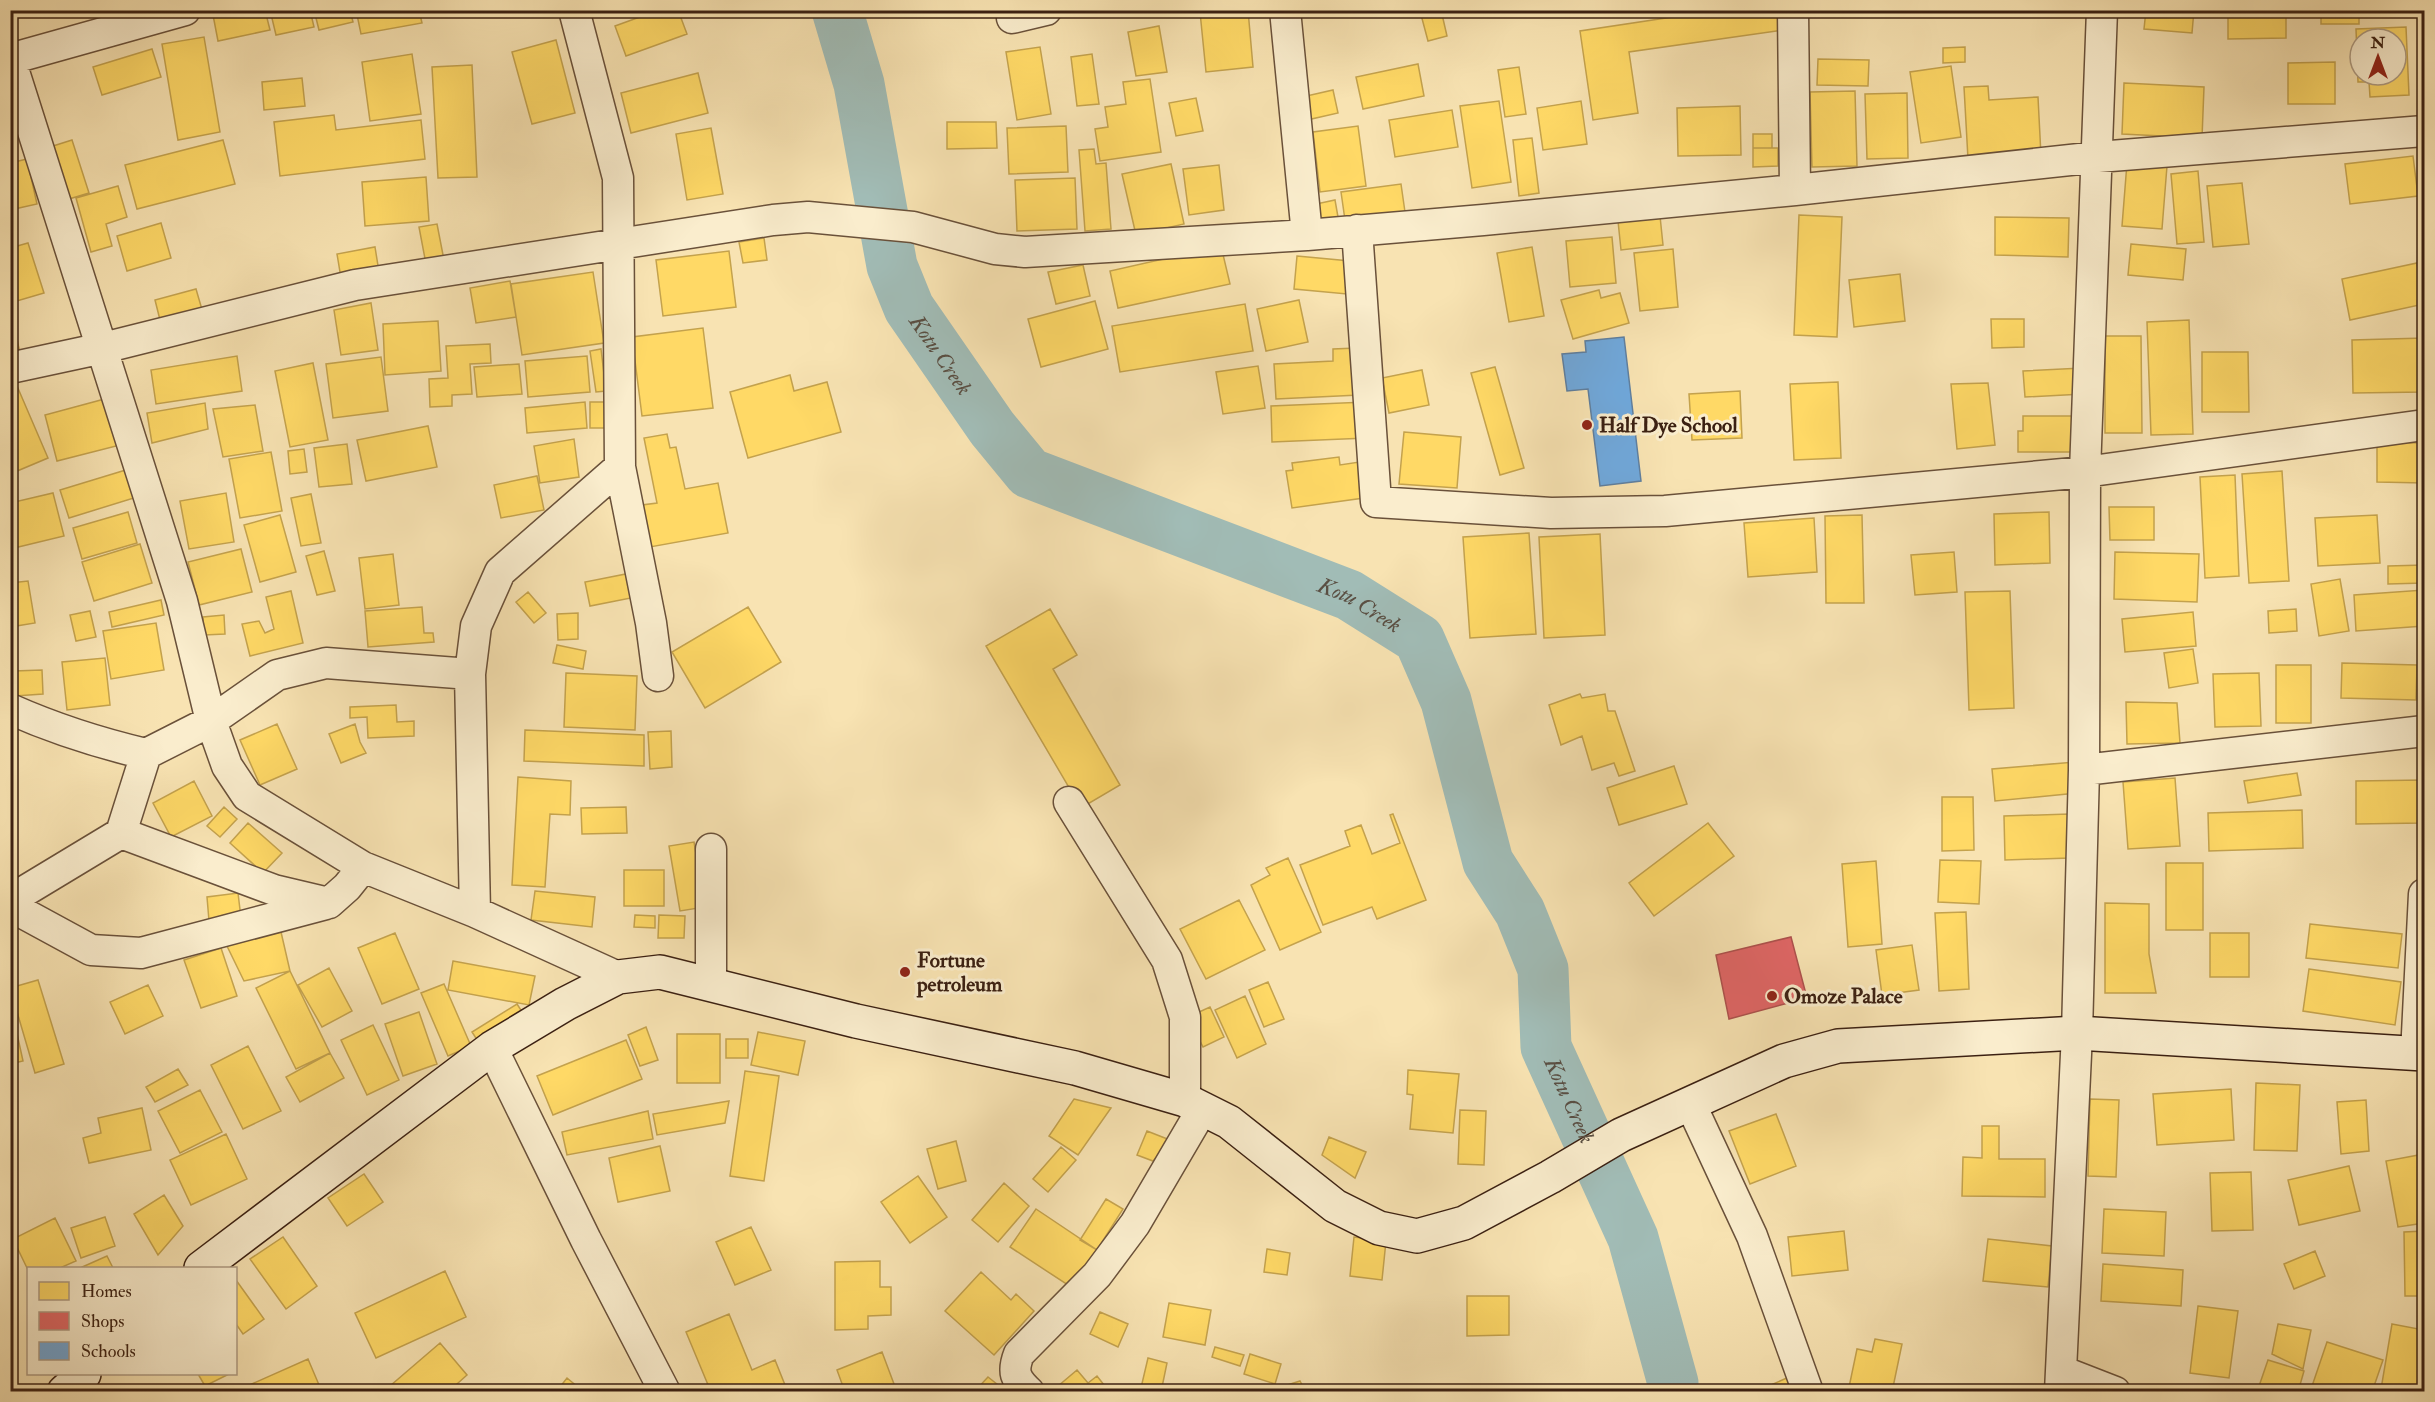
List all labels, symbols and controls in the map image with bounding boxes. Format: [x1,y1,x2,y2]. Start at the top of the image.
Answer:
north arrow [2348,27,2408,87]
text: N [2370,33,2386,53]
water label: Kotu Creek [902,309,978,401]
place label: Half Dye School [1599,412,1738,439]
marker: Half Dye School [1580,418,1594,432]
water label: Kotu Creek [1313,571,1406,639]
place label: Fortune petroleum [916,947,1003,998]
marker: Fortune petroleum [898,965,912,979]
place label: Omoze Palace [1784,983,1903,1010]
marker: Omoze Palace [1765,989,1779,1003]
water label: Kotu Creek [1537,1052,1601,1148]
legend [27,1267,237,1375]
text: Homes [81,1280,132,1303]
text: Shops [81,1310,124,1333]
text: Schools [81,1340,136,1363]

